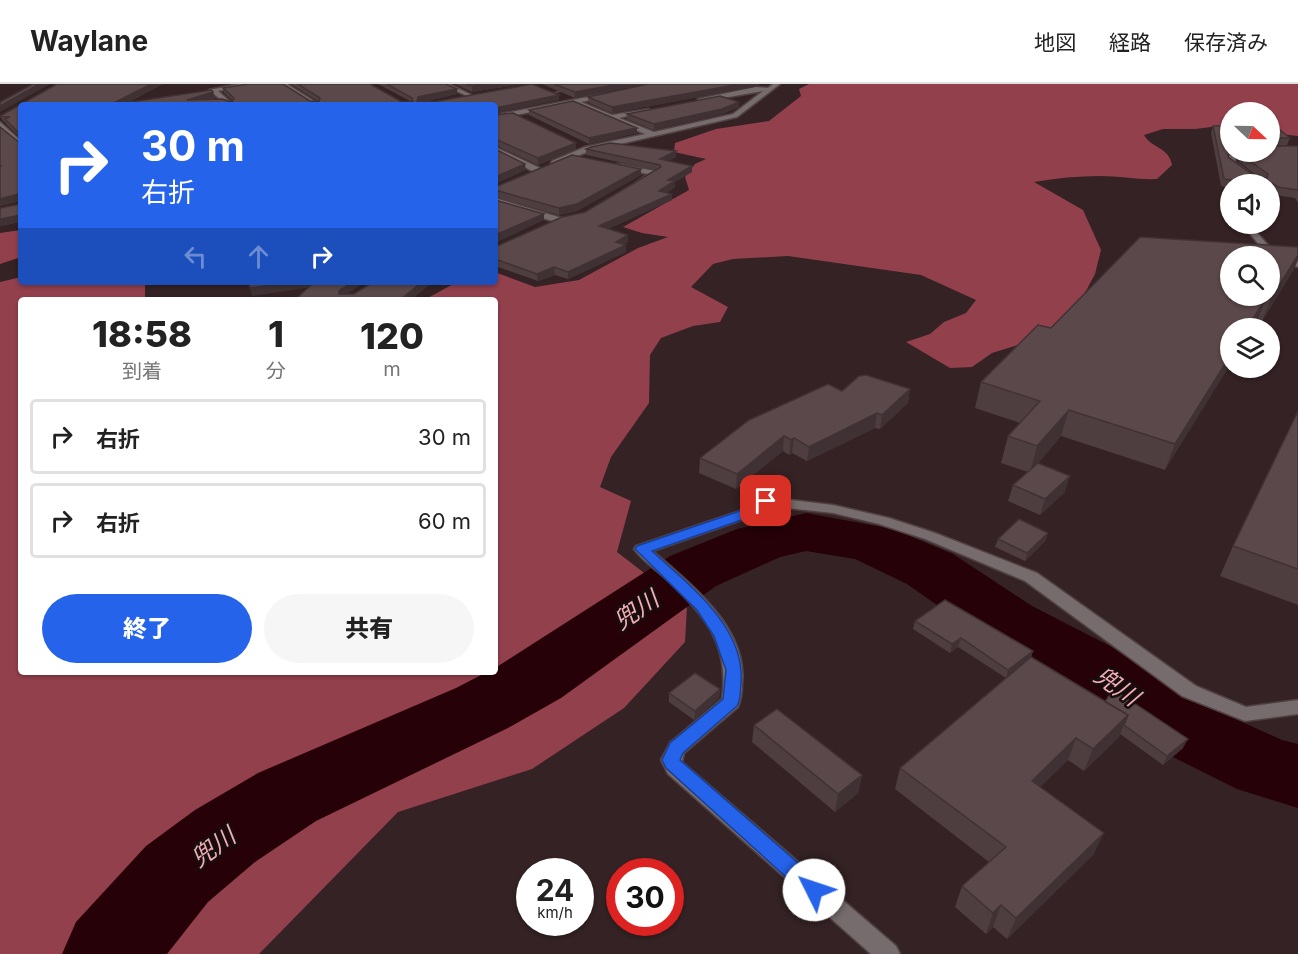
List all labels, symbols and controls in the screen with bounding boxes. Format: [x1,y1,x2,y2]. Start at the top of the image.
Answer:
text: Waylane [30,24,148,58]
text: 地図 [1034,30,1076,55]
text: 経路 [1109,30,1151,55]
text: 保存済み [1184,30,1268,55]
north arrow [1220,102,1280,162]
map controls [1220,102,1280,378]
text: 30 m [141,120,245,171]
icon: right [42,126,120,204]
button: sound [1220,174,1280,234]
text: 右折 [141,176,195,209]
icon: left [179,240,212,273]
icon: ahead [242,240,275,273]
icon: right [305,240,338,273]
button: search [1220,246,1280,306]
text: 18:58 [92,312,192,356]
text: 1 [268,312,284,356]
text: 120 [360,314,424,358]
button: layers [1220,318,1280,378]
text: m [383,357,401,381]
text: 到着 [122,359,162,383]
text: 分 [266,359,286,383]
icon: right [45,420,78,453]
text: 30 m [418,424,471,450]
text: 右折 [96,426,140,452]
pin [740,475,791,526]
icon: arrive [749,484,782,517]
icon: right [45,504,78,537]
text: 60 m [418,508,471,534]
text: 右折 [96,510,140,536]
water label: 兜川 [608,583,666,635]
button: 終了 [42,594,252,663]
button: 共有 [264,594,474,663]
water label: 兜川 [1089,660,1147,713]
water label: 兜川 [185,819,243,873]
speed limit sign: 30 [606,858,684,936]
position arrow [782,858,846,922]
text: 24 [536,872,574,908]
text: km/h [537,903,573,922]

